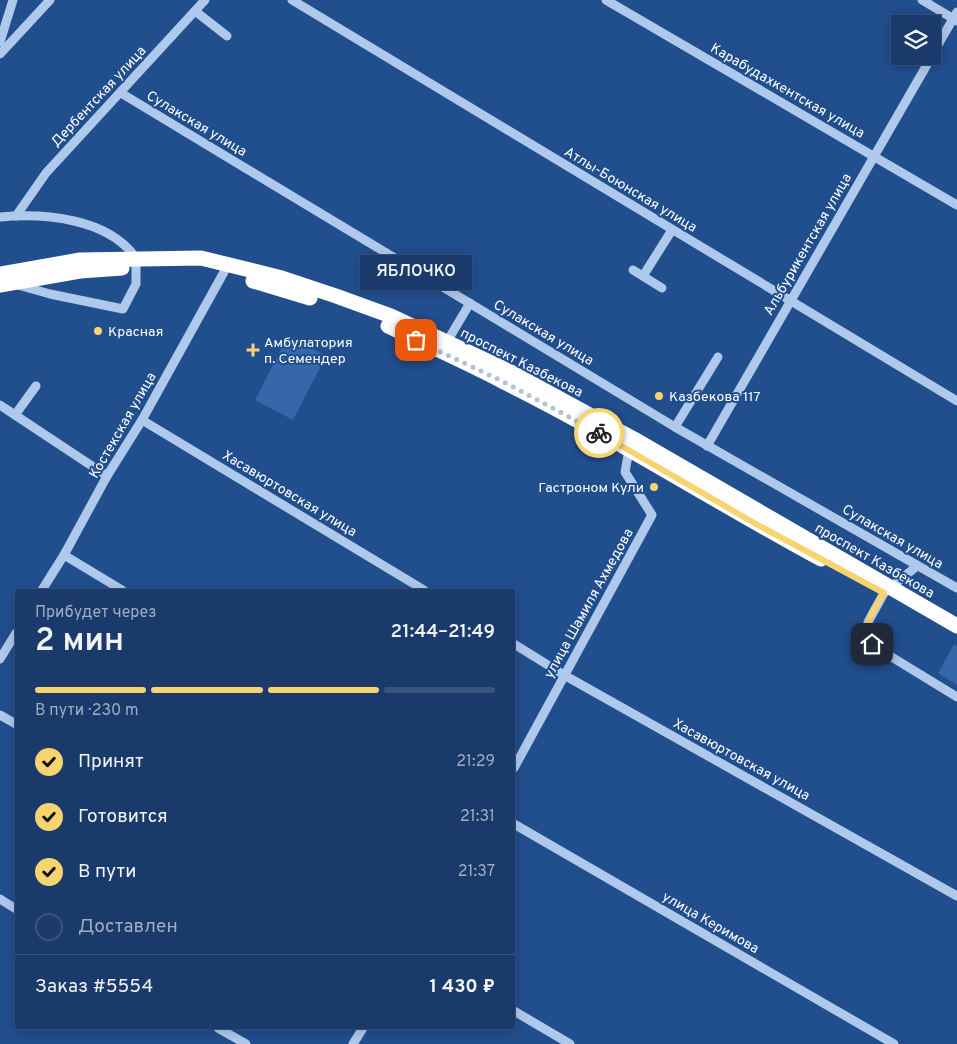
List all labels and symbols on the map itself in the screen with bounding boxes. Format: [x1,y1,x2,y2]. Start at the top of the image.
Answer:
street label: Карабудахкентская улица [707,40,867,143]
street label: Дербентская улица [48,43,150,151]
street label: Сулакская улица [143,88,249,161]
street label: Атлы-Боюнская улица [561,144,700,237]
street label: Альбурикентская улица [761,171,856,319]
callout: ЯБЛОЧКО [360,255,472,290]
street label: Сулакская улица [490,297,596,370]
pin [395,319,437,361]
place label: Красная [108,324,163,341]
marker: Красная [92,325,104,337]
street label: проспект Казбекова [457,325,585,402]
place label: Амбулатория п. Семендер [264,335,353,368]
marker: Амбулатория п. Семендер [246,343,260,357]
street label: Костекская улица [86,370,161,482]
place label: Казбекова 117 [669,389,761,406]
marker: Казбекова 117 [653,390,665,402]
courier [574,408,624,458]
street label: Хасавюртовская улица [219,447,360,541]
place label: Гастроном Кули [538,480,644,497]
marker: Гастроном Кули [648,481,660,493]
street label: Сулакская улица [839,501,946,573]
street label: проспект Казбекова [811,520,937,602]
street label: улица Шамиля Ахмедова [541,526,638,682]
pin [851,623,893,665]
street label: Хасавюртовская улица [670,716,813,805]
street label: улица Керимова [659,889,762,958]

